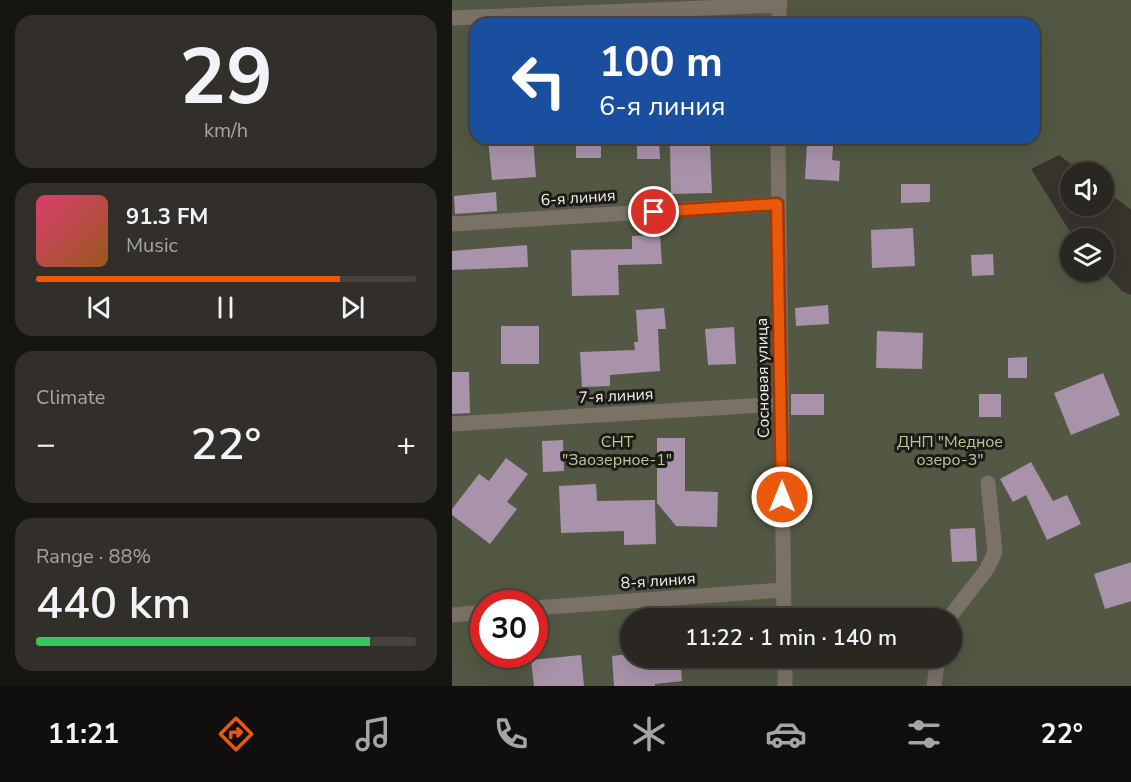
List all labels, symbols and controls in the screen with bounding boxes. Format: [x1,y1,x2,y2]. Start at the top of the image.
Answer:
text: 29 [179,24,273,131]
text: 100 m [599,34,723,91]
icon: left [500,42,578,120]
text: 6-я линия [599,88,726,125]
text: km/h [204,117,248,144]
map controls [1060,162,1114,282]
button: sound [1060,162,1114,216]
street label: 6-я линия [540,184,616,212]
pin [628,186,679,237]
icon: arrive [637,195,670,228]
text: 91.3 FM [126,202,208,232]
button: layers [1060,228,1114,282]
text: Music [126,232,178,259]
icon: previous [83,291,116,324]
icon: pause [209,291,242,324]
icon: next [336,291,369,324]
street label: Сосновая улица [751,318,775,438]
street label: 7-я линия [578,383,654,409]
text: Climate [36,384,105,411]
text: 22° [191,414,261,475]
text: − [36,422,56,467]
text: + [396,422,416,467]
park label: СНТ "Заозерное-1" [562,431,672,471]
park label: ДНП "Медное озеро-3" [897,431,1003,471]
position arrow [750,465,814,529]
text: Range · 88% [36,543,151,570]
street label: 8-я линия [620,567,696,595]
text: 440 km [36,573,191,634]
speed limit sign: 30 [470,590,548,668]
text: 11:22 · 1 min · 140 m [685,623,897,653]
icon: directions [215,713,257,755]
icon: music [352,713,394,755]
icon: phone [490,713,532,755]
icon: climate [628,713,670,755]
icon: car [765,713,807,755]
icon: filters [903,713,945,755]
text: 11:21 [48,716,119,753]
text: 22° [1040,716,1083,753]

